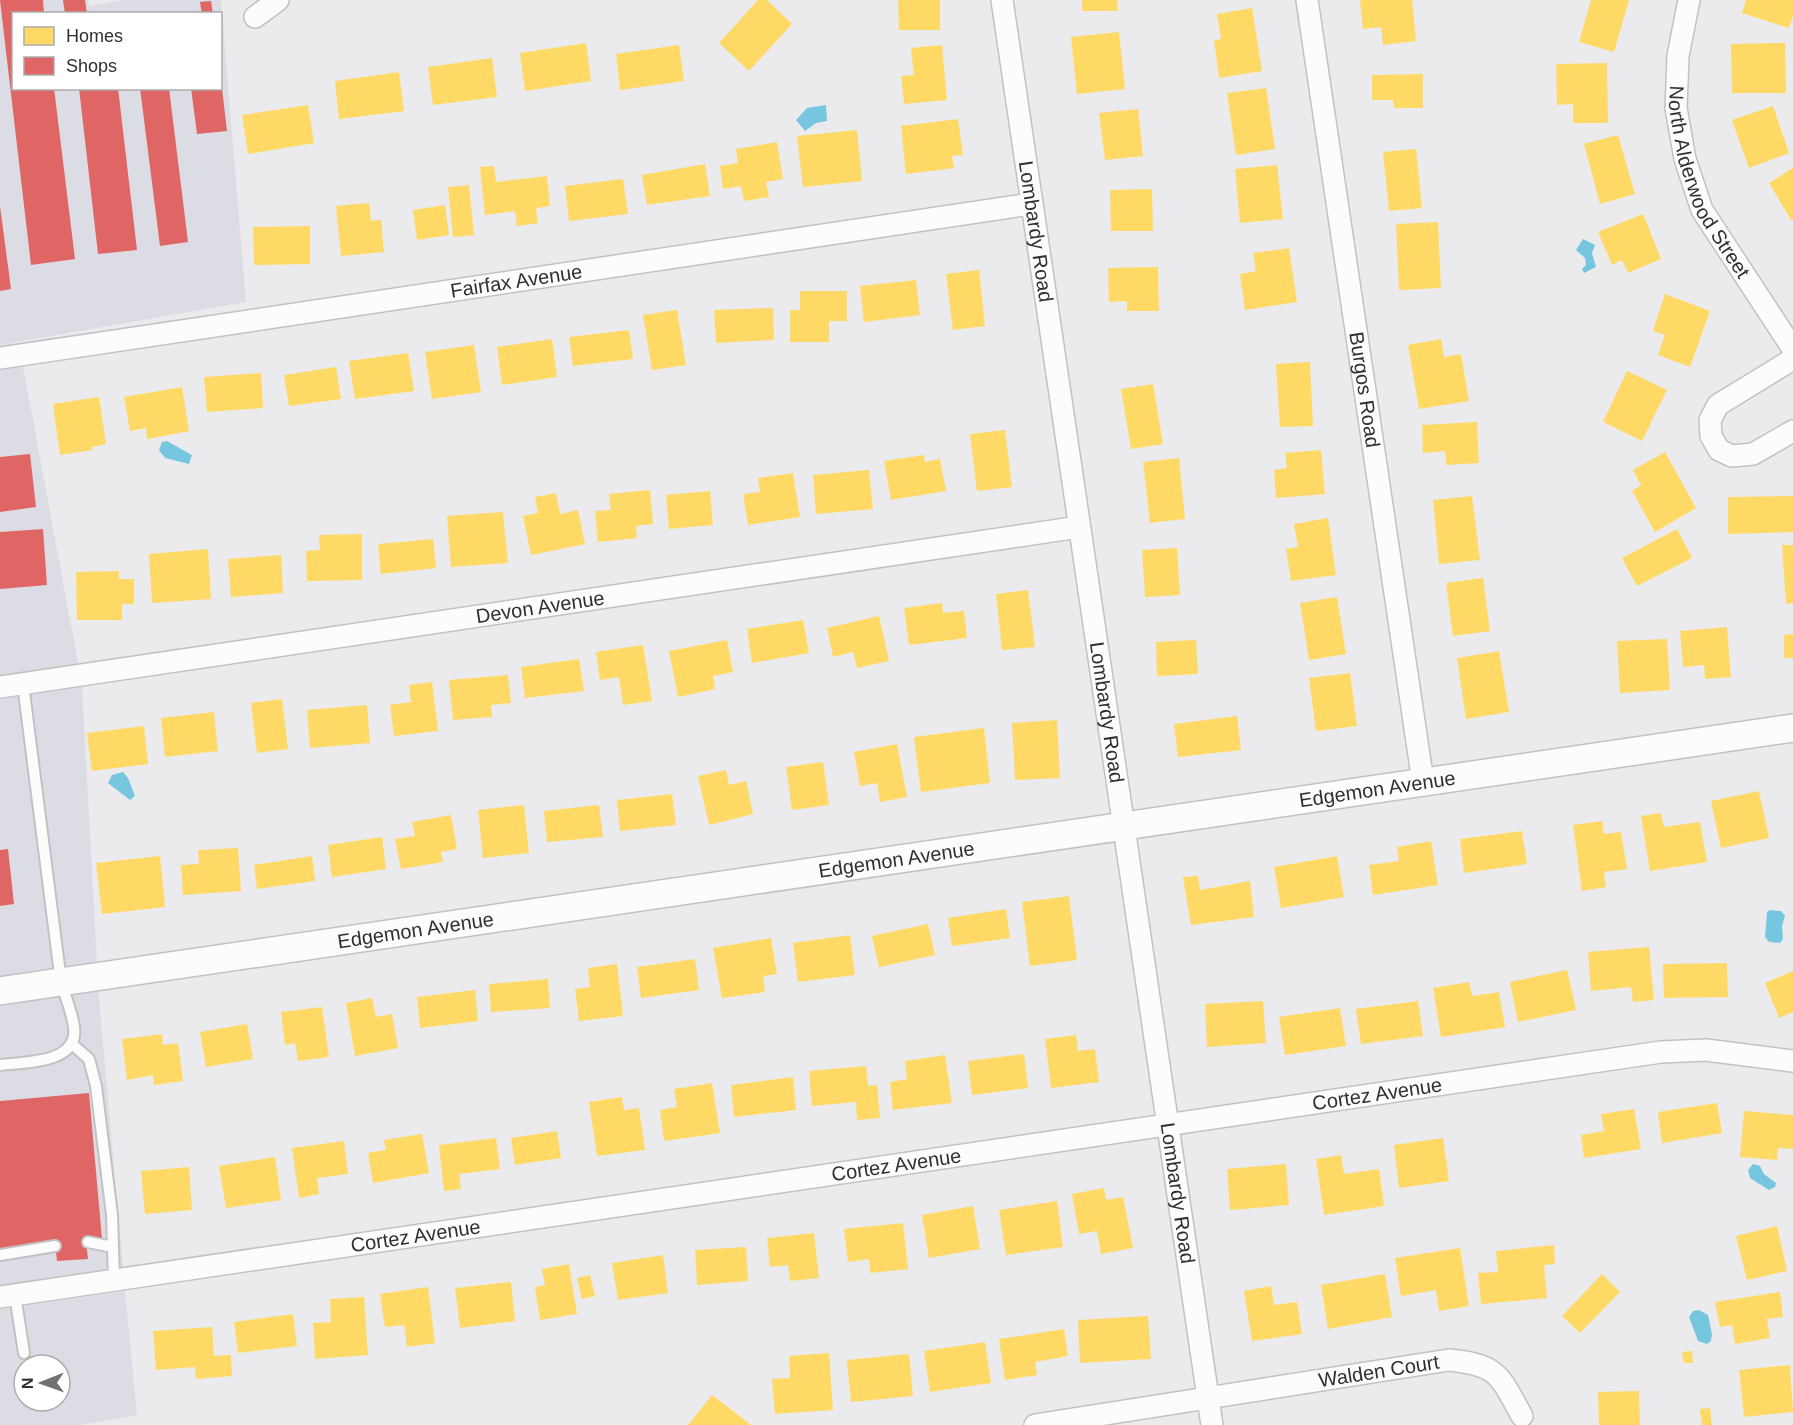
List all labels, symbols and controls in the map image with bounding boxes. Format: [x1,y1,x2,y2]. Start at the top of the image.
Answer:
legend [12,12,222,90]
text: Homes [66,26,123,46]
text: Shops [66,56,117,76]
street label: North Alderwood Street [1665,85,1755,282]
street label: Lombardy Road [1015,159,1057,304]
street label: Fairfax Avenue [449,260,584,302]
street label: Burgos Road [1345,330,1384,449]
street label: Devon Avenue [474,587,606,627]
street label: Lombardy Road [1086,640,1128,784]
street label: Edgemon Avenue [1298,767,1457,811]
street label: Edgemon Avenue [817,837,976,882]
street label: Edgemon Avenue [336,908,495,952]
street label: Cortez Avenue [1311,1073,1443,1114]
street label: Lombardy Road [1157,1121,1199,1265]
street label: Cortez Avenue [830,1144,963,1185]
street label: Cortez Avenue [349,1215,482,1256]
street label: Walden Court [1317,1351,1441,1391]
north arrow [12,1353,72,1413]
text: N [19,1377,36,1389]

